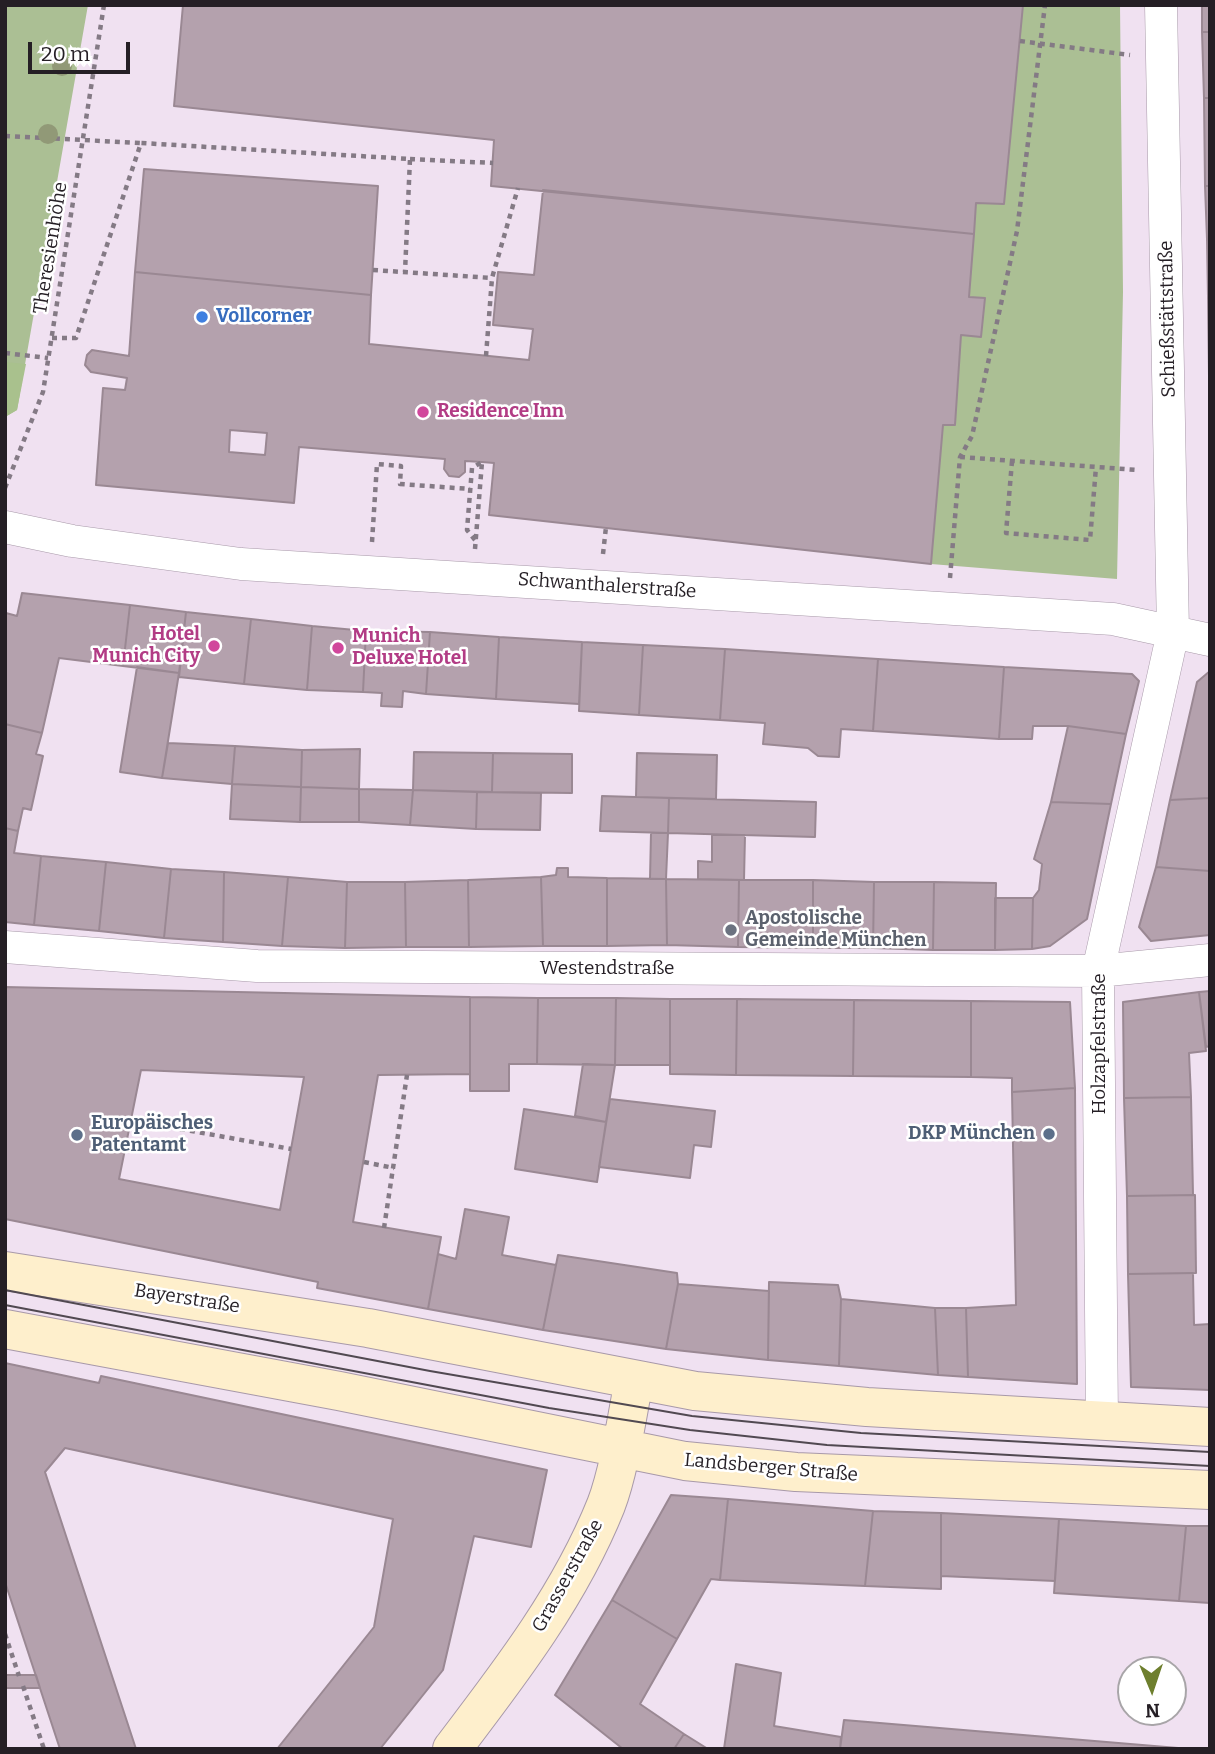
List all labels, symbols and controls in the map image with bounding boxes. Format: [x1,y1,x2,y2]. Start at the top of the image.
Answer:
scale bar [32,28,133,72]
text: 20 m [41,41,90,67]
street label: Theresienhöhe [29,180,73,316]
street label: Schießstättstraße [1155,240,1181,398]
place label: Vollcorner [216,306,312,328]
marker: Vollcorner [194,309,210,325]
place label: Residence Inn [437,401,564,423]
marker: Residence Inn [415,404,431,420]
street label: Schwanthalerstraße [517,568,697,604]
place label: Hotel Munich City [92,624,200,668]
place label: Munich Deluxe Hotel [352,626,467,670]
marker: Hotel Munich City [206,638,222,654]
marker: Munich Deluxe Hotel [330,640,346,656]
place label: Apostolische Gemeinde München [745,908,926,952]
marker: Apostolische Gemeinde München [723,922,739,938]
street label: Westendstraße [540,958,674,980]
street label: Holzapfelstraße [1089,973,1111,1115]
place label: Europäisches Patentamt [91,1113,213,1157]
place label: DKP München [908,1123,1035,1145]
marker: DKP München [1041,1126,1057,1142]
marker: Europäisches Patentamt [69,1127,85,1143]
street label: Bayerstraße [133,1279,241,1319]
street label: Landsberger Straße [683,1449,859,1487]
street label: Grasserstraße [528,1516,608,1636]
north arrow [1117,1656,1187,1726]
text: N [1145,1699,1160,1722]

